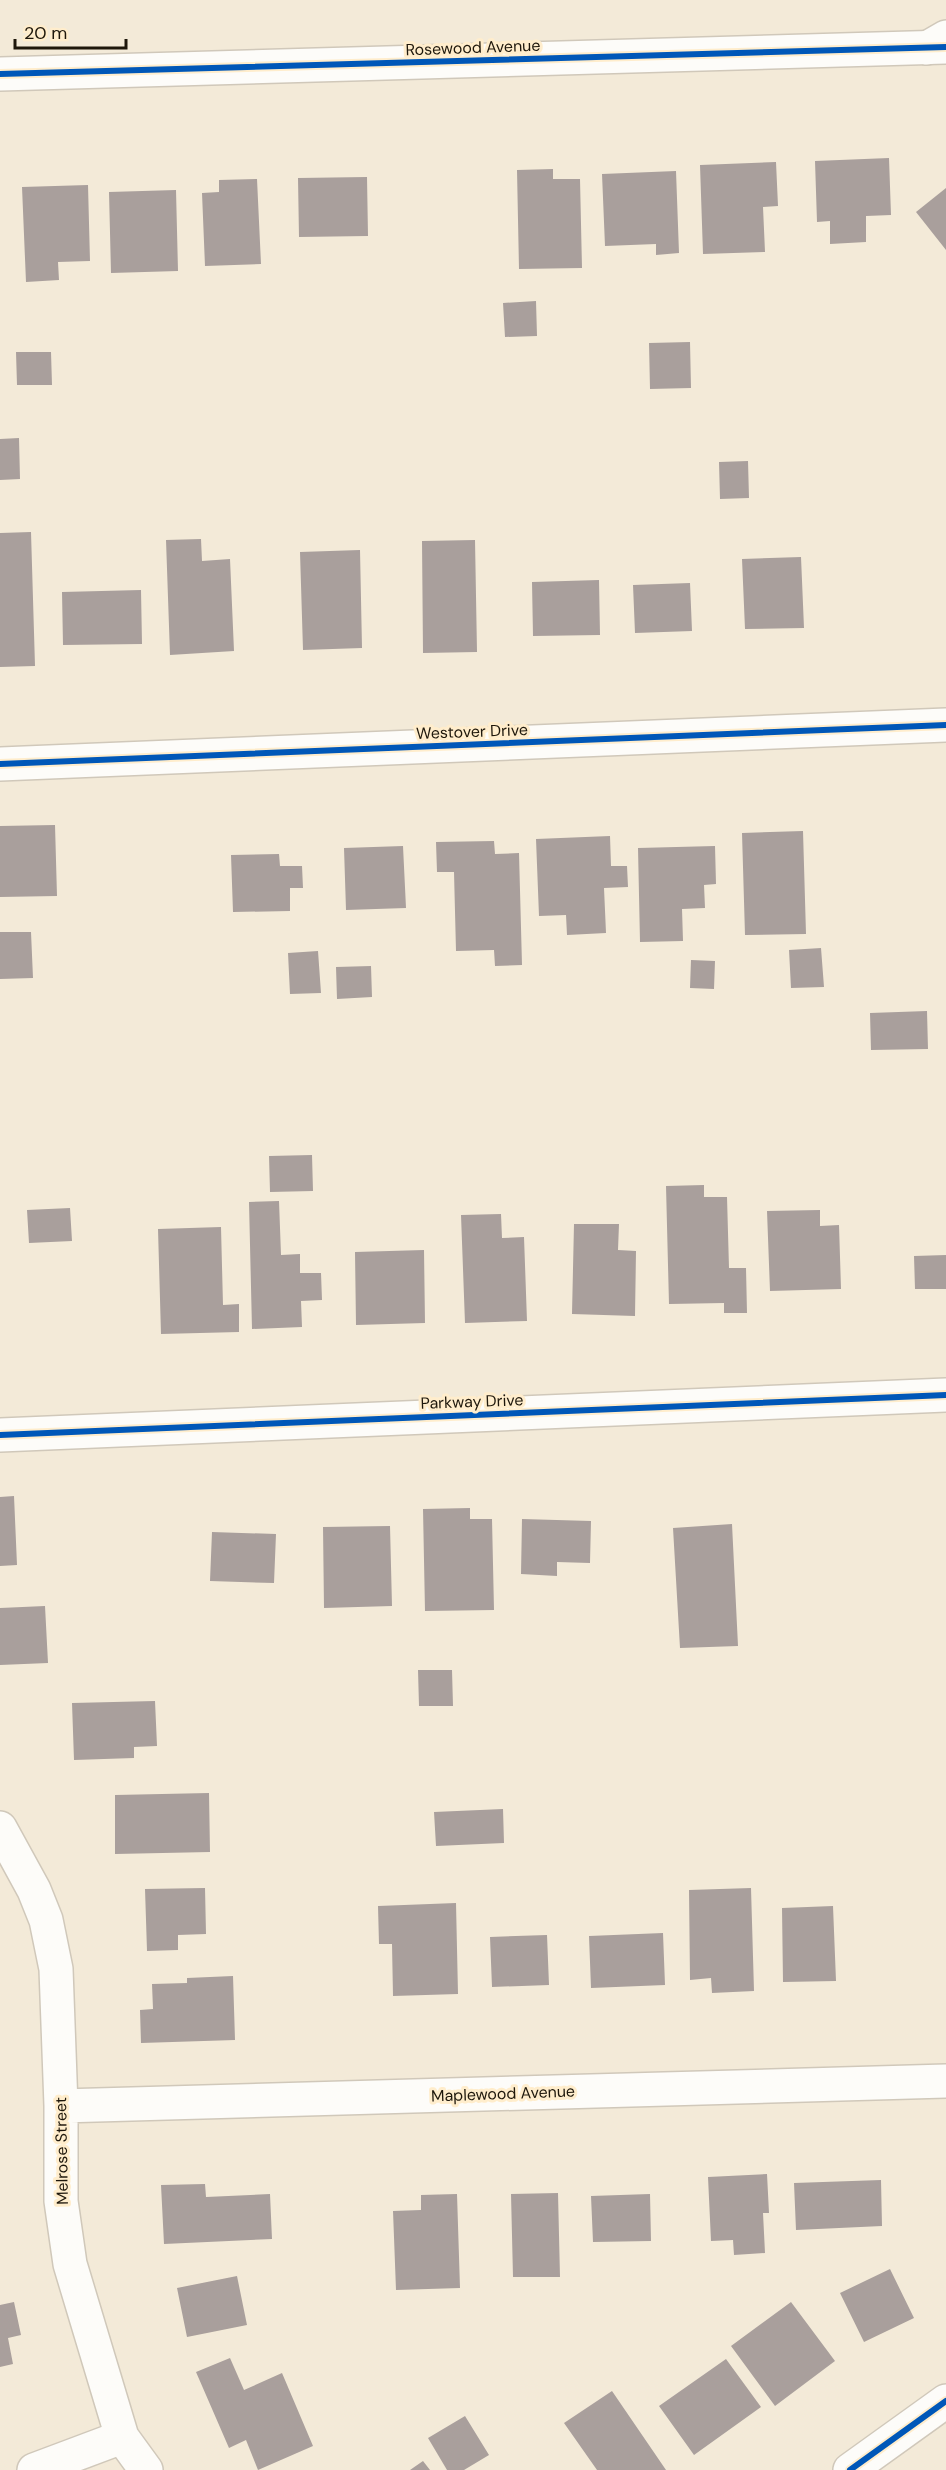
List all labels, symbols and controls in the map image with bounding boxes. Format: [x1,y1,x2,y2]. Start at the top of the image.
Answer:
scale bar [15,12,126,50]
text: 20 m [24,21,67,45]
street label: Rosewood Avenue [405,35,541,60]
street label: Westover Drive [416,719,528,744]
street label: Parkway Drive [420,1389,524,1414]
street label: Maplewood Avenue [431,2080,575,2107]
street label: Melrose Street [50,2097,73,2205]

